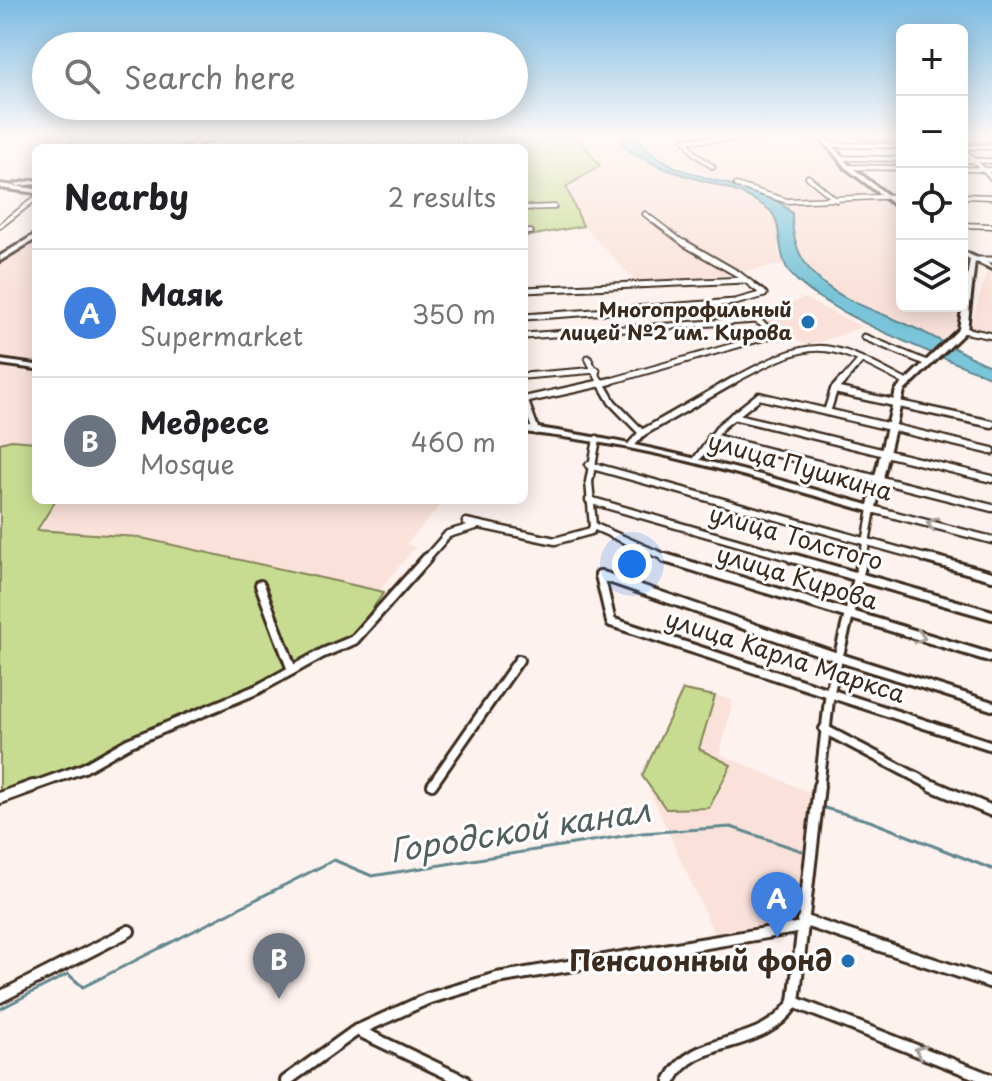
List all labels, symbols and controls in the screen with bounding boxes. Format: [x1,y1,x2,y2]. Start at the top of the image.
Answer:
map controls [896,24,968,312]
button: + [896,24,968,96]
search box [32,32,528,120]
icon: search [60,54,104,98]
text: Search here [124,54,296,99]
button: − [896,96,968,168]
button: locate [896,168,968,240]
text: Nearby [64,170,189,222]
text: 2 results [388,177,496,216]
button: layers [896,240,968,312]
text: Маяк [140,271,223,316]
text: A [80,294,100,333]
text: 350 m [412,294,496,333]
place label: Многопрофильный лицей №2 им. Кирова [559,294,792,347]
marker: Многопрофильный лицей №2 им. Кирова [799,313,817,331]
text: Supermarket [140,316,303,355]
text: Медресе [140,399,269,444]
text: B [81,422,99,461]
text: 460 m [411,422,496,461]
street label: улица Пушкина [704,422,897,509]
text: Mosque [140,444,235,483]
street label: улица Толстого [705,494,888,578]
one-way arrow [926,517,940,533]
street label: улица Кирова [712,534,883,618]
your location [612,544,652,584]
street label: улица Карла Маркса [661,599,910,711]
one-way arrow [913,628,927,644]
water label: Городской канал [386,785,654,873]
pin: A [751,872,803,938]
pin: B [253,933,305,999]
place label: Пенсионный фонд [569,938,832,981]
marker: Пенсионный фонд [839,952,857,970]
one-way arrow [914,1045,928,1061]

